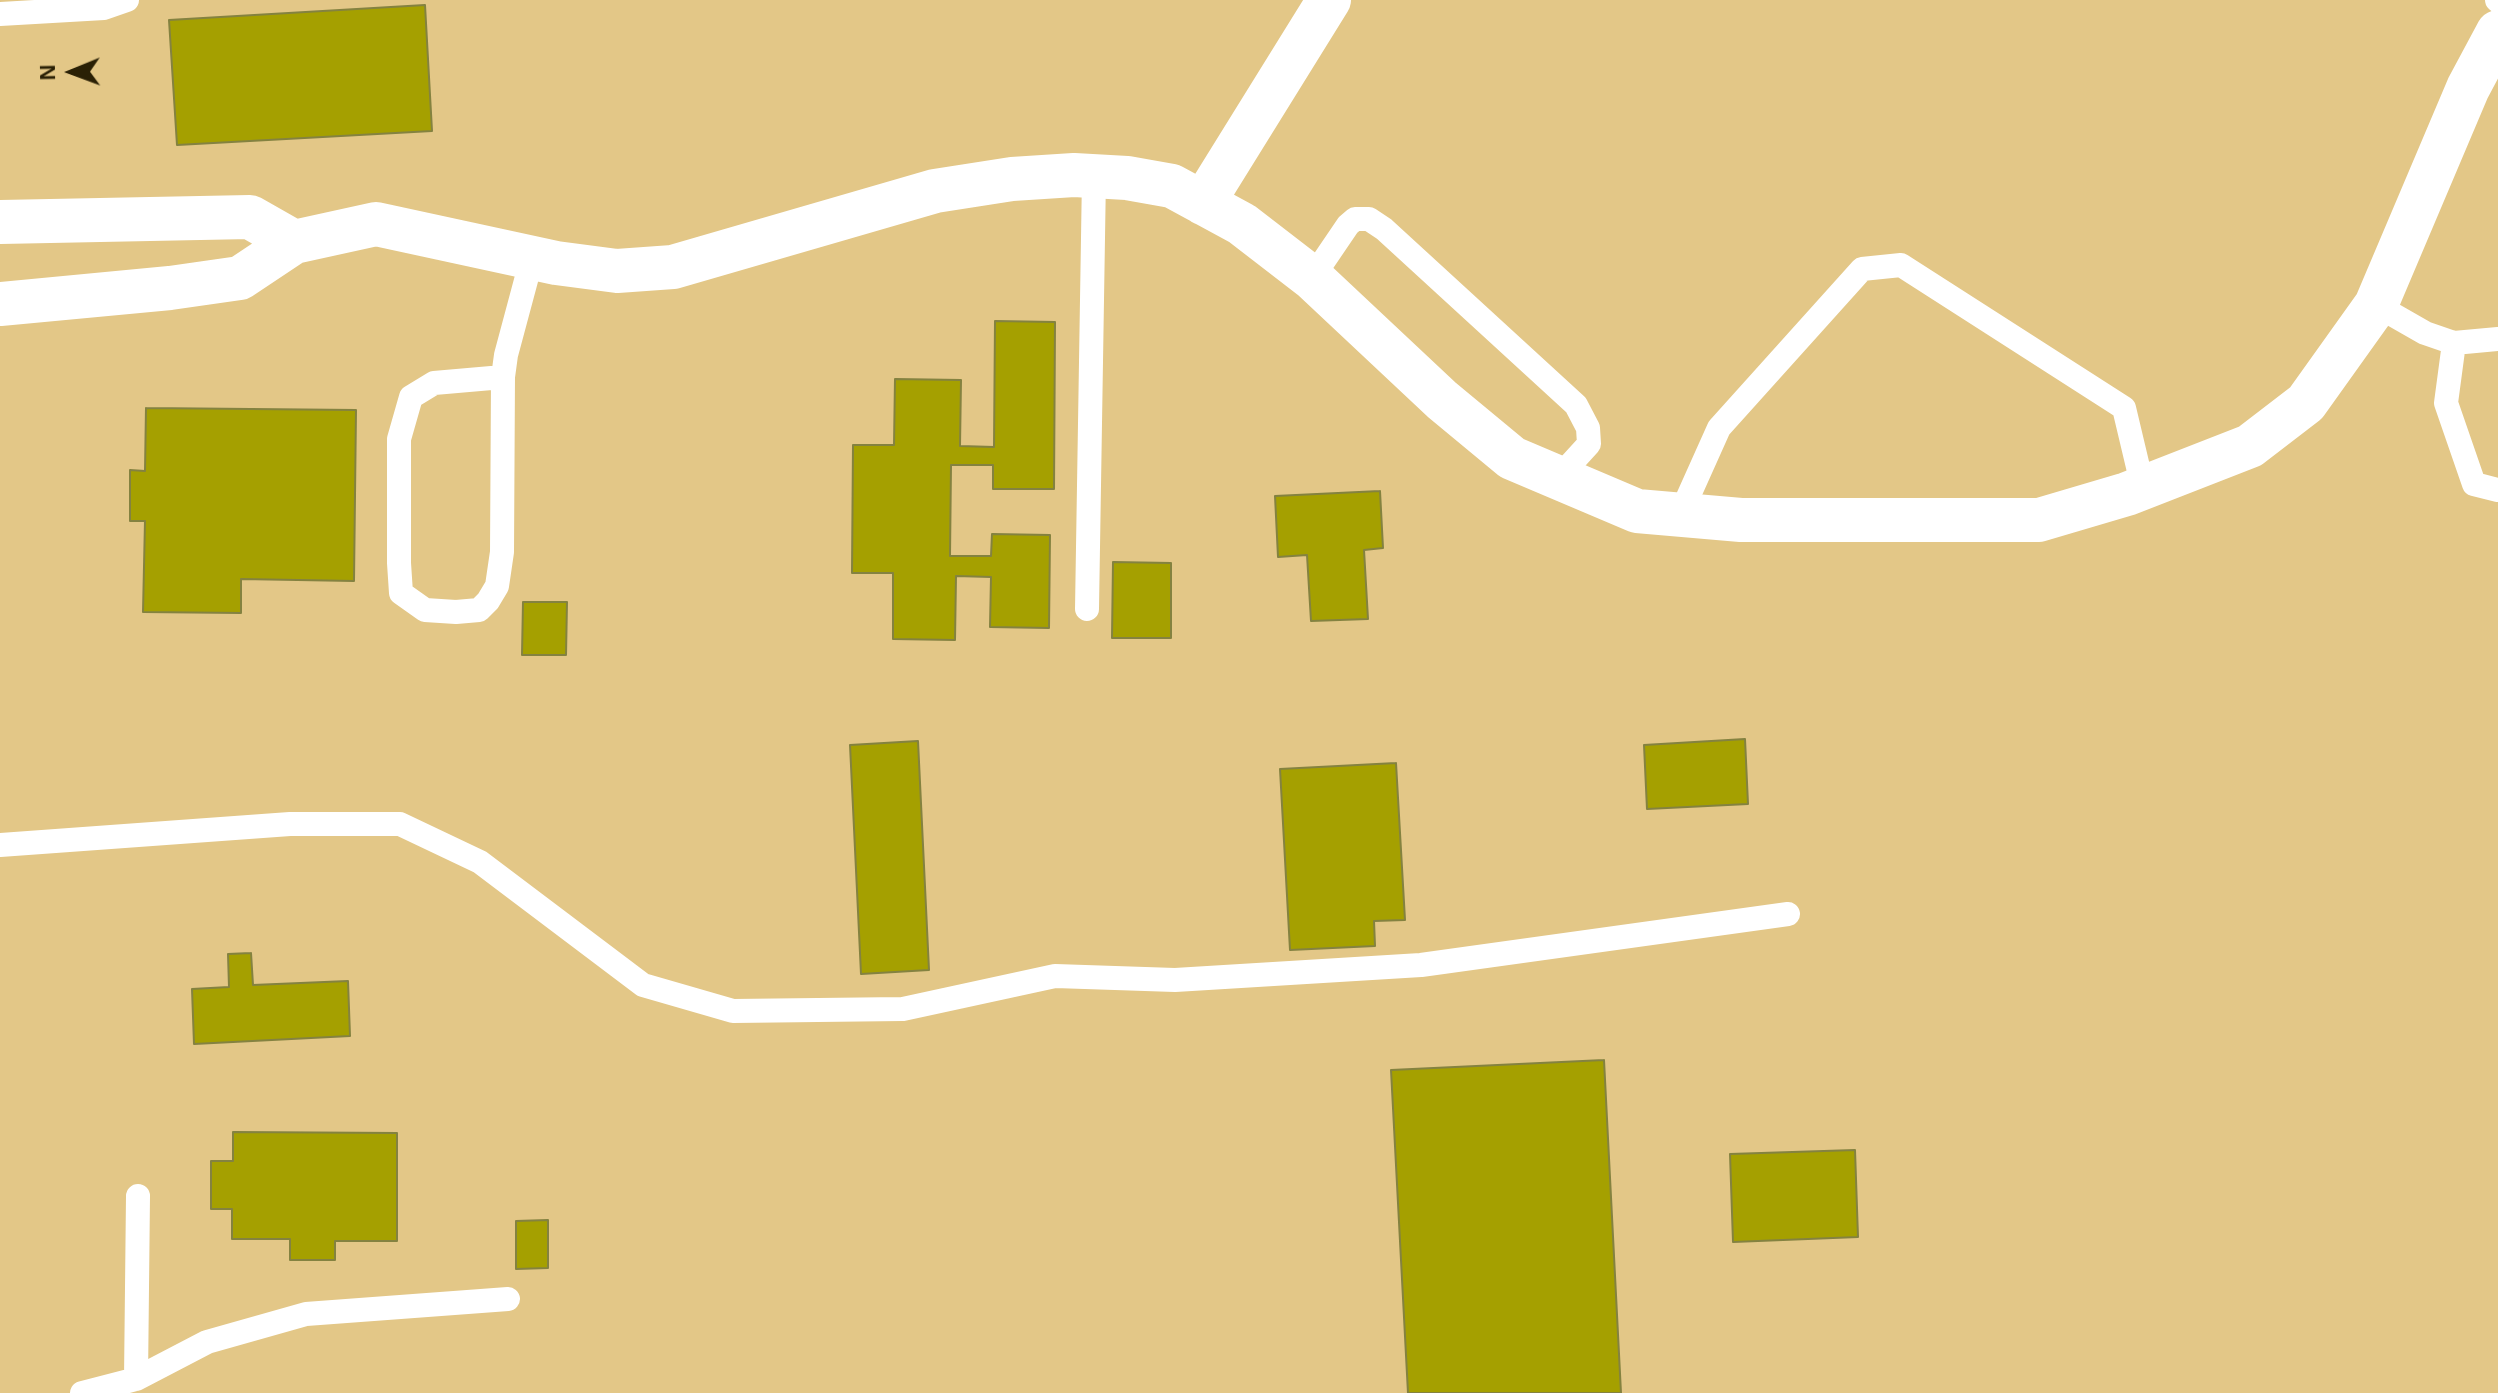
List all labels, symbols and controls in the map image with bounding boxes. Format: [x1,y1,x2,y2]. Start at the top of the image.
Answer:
north arrow [32,32,112,112]
text: N [35,64,60,81]

